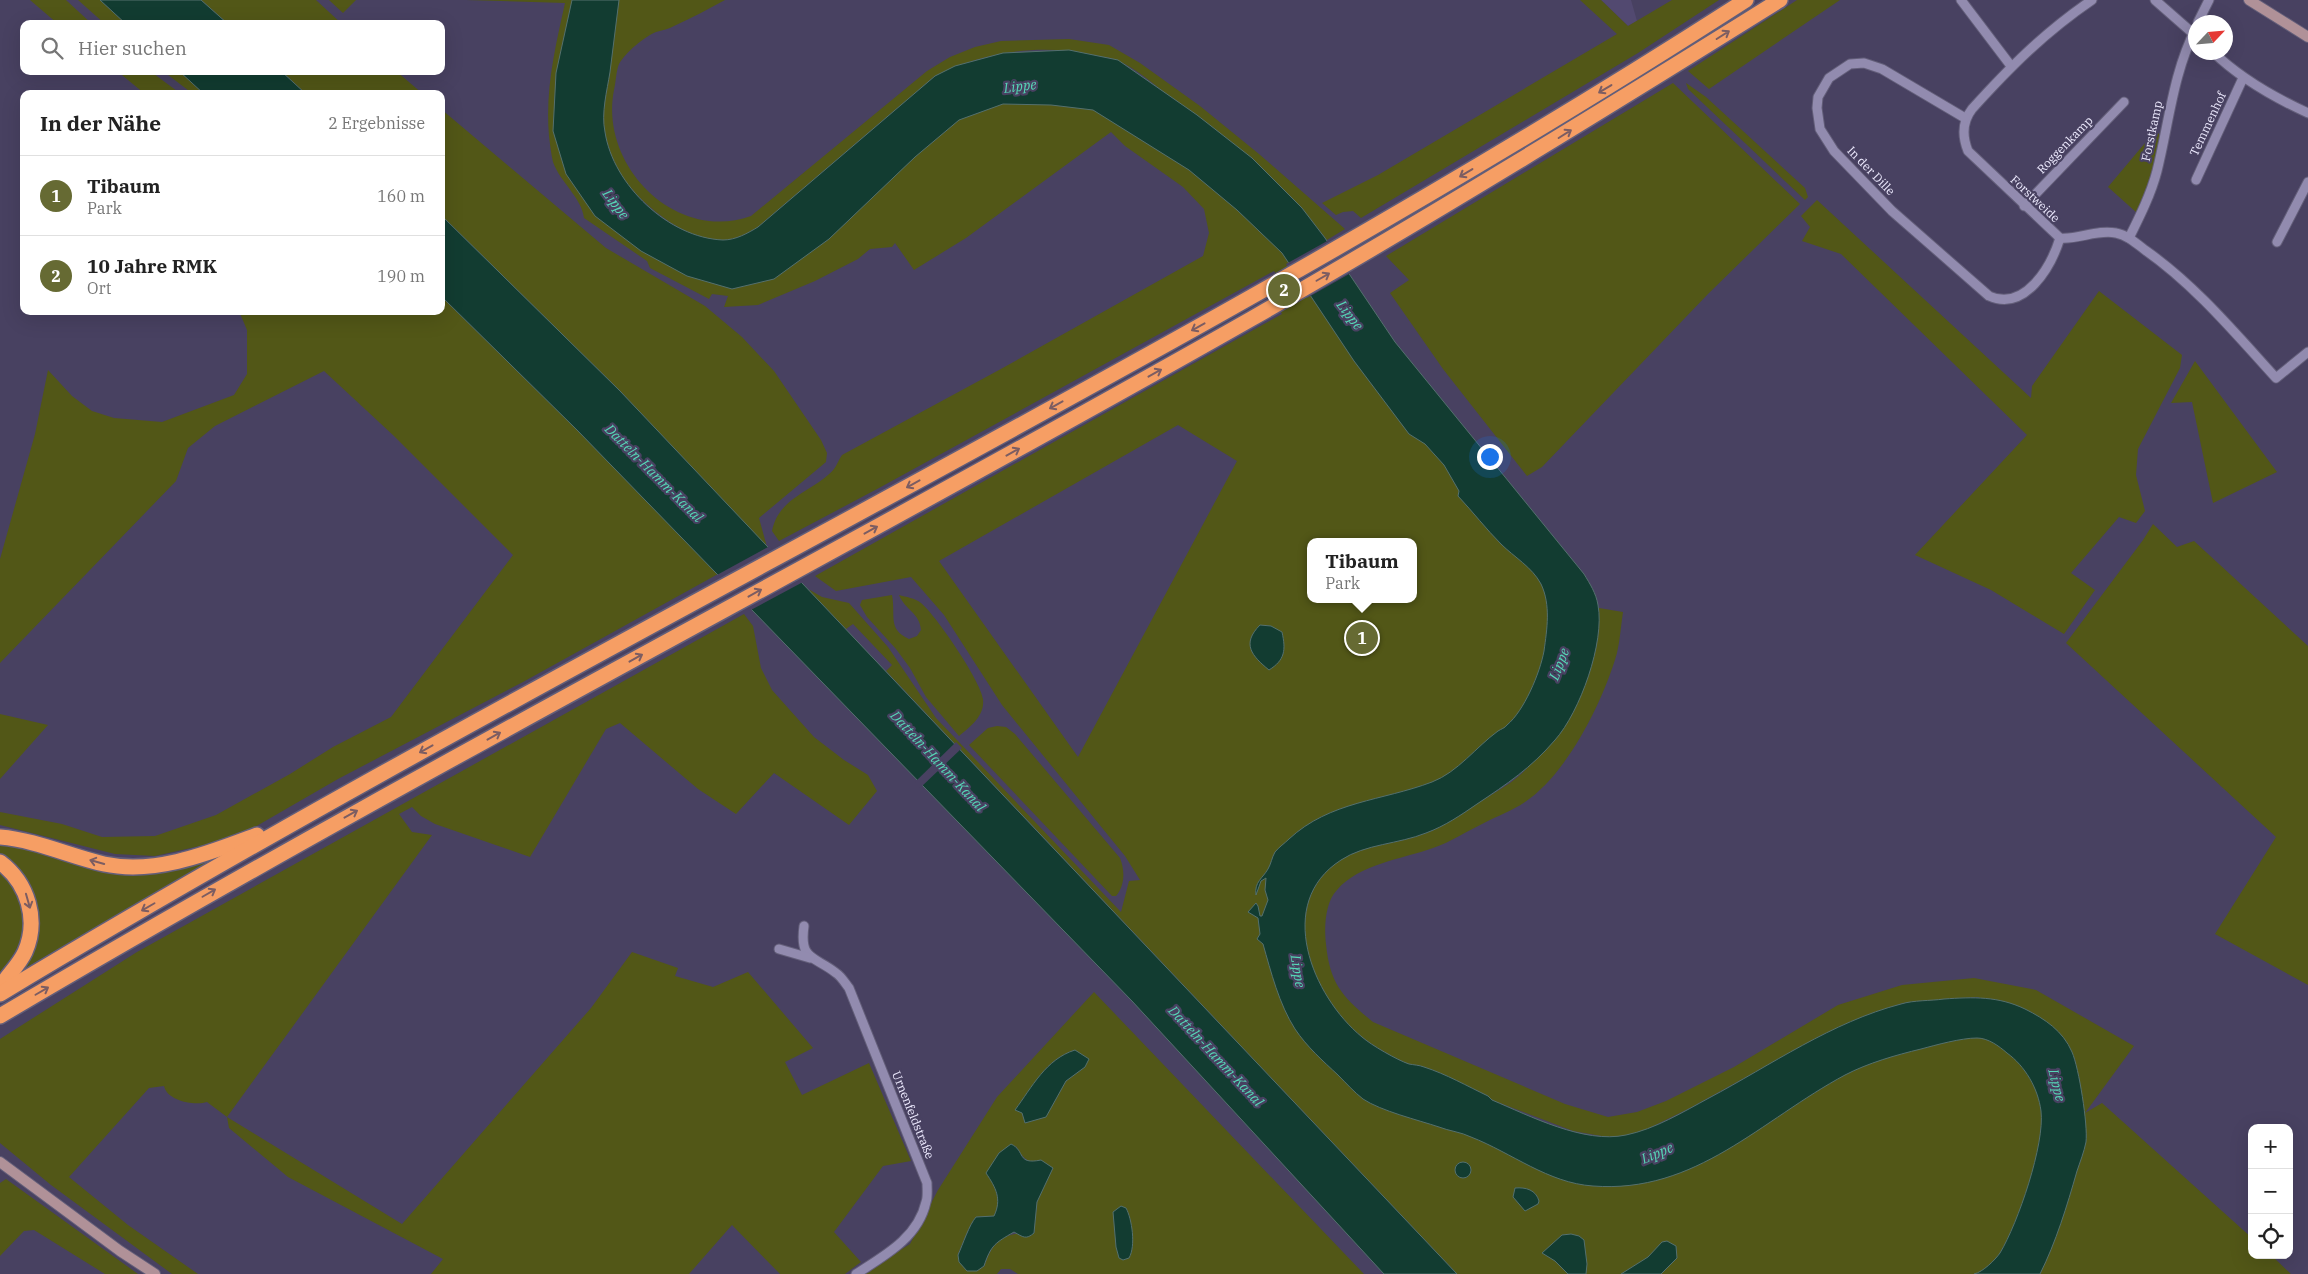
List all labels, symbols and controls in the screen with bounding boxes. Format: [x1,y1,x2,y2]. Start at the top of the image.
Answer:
north arrow [2188,15,2233,60]
search box [20,20,445,75]
one-way arrow [1716,30,1730,41]
icon: search [38,34,66,62]
text: Hier suchen [78,36,187,60]
water label: Lippe [1002,75,1038,97]
one-way arrow [1599,84,1613,94]
street label: Temmenhof [2186,89,2229,158]
street label: Forstkamp [2138,99,2165,163]
text: In der Nähe [40,109,161,137]
text: 2 Ergebnisse [328,113,425,133]
street label: Roggenkamp [2034,113,2096,177]
one-way arrow [1558,129,1572,140]
street label: In der Dille [1844,143,1898,198]
one-way arrow [1459,168,1474,178]
street label: Forstweide [2007,172,2063,225]
text: Tibaum [87,174,161,198]
water label: Lippe [598,185,634,223]
text: 1 [51,186,61,206]
text: 160 m [377,186,425,206]
text: Park [87,198,122,218]
text: 10 Jahre RMK [87,254,217,278]
text: 2 [51,266,61,286]
text: 190 m [377,266,425,286]
pin: 2 [1268,271,1300,309]
one-way arrow [1316,271,1330,281]
text: Ort [87,278,111,298]
water label: Lippe [1332,296,1368,334]
one-way arrow [1191,323,1206,332]
one-way arrow [1147,368,1162,377]
one-way arrow [1049,401,1063,411]
water label: Datteln-Hamm-Kanal [600,419,708,527]
your location [1477,444,1503,470]
one-way arrow [1005,447,1020,456]
one-way arrow [907,479,921,489]
one-way arrow [863,525,878,535]
popup [1307,538,1417,603]
text: Tibaum [1325,549,1399,573]
text: Park [1325,573,1360,593]
one-way arrow [748,588,763,598]
pin: 1 [1346,619,1378,657]
water label: Lippe [1544,645,1574,684]
one-way arrow [629,653,644,663]
water label: Datteln-Hamm-Kanal [886,706,990,816]
one-way arrow [486,731,501,741]
one-way arrow [419,745,434,755]
one-way arrow [343,809,358,818]
one-way arrow [90,856,106,866]
one-way arrow [202,888,216,898]
one-way arrow [23,892,33,908]
one-way arrow [140,902,155,912]
water label: Lippe [1286,952,1310,989]
one-way arrow [34,985,49,995]
water label: Datteln-Hamm-Kanal [1164,1001,1268,1111]
water label: Lippe [2044,1066,2070,1104]
street label: Urnenfeldstraße [889,1069,938,1161]
map controls [2248,1124,2293,1259]
button: + [2248,1124,2293,1169]
water label: Lippe [1637,1138,1676,1168]
button: − [2248,1169,2293,1214]
button: locate [2248,1214,2293,1259]

